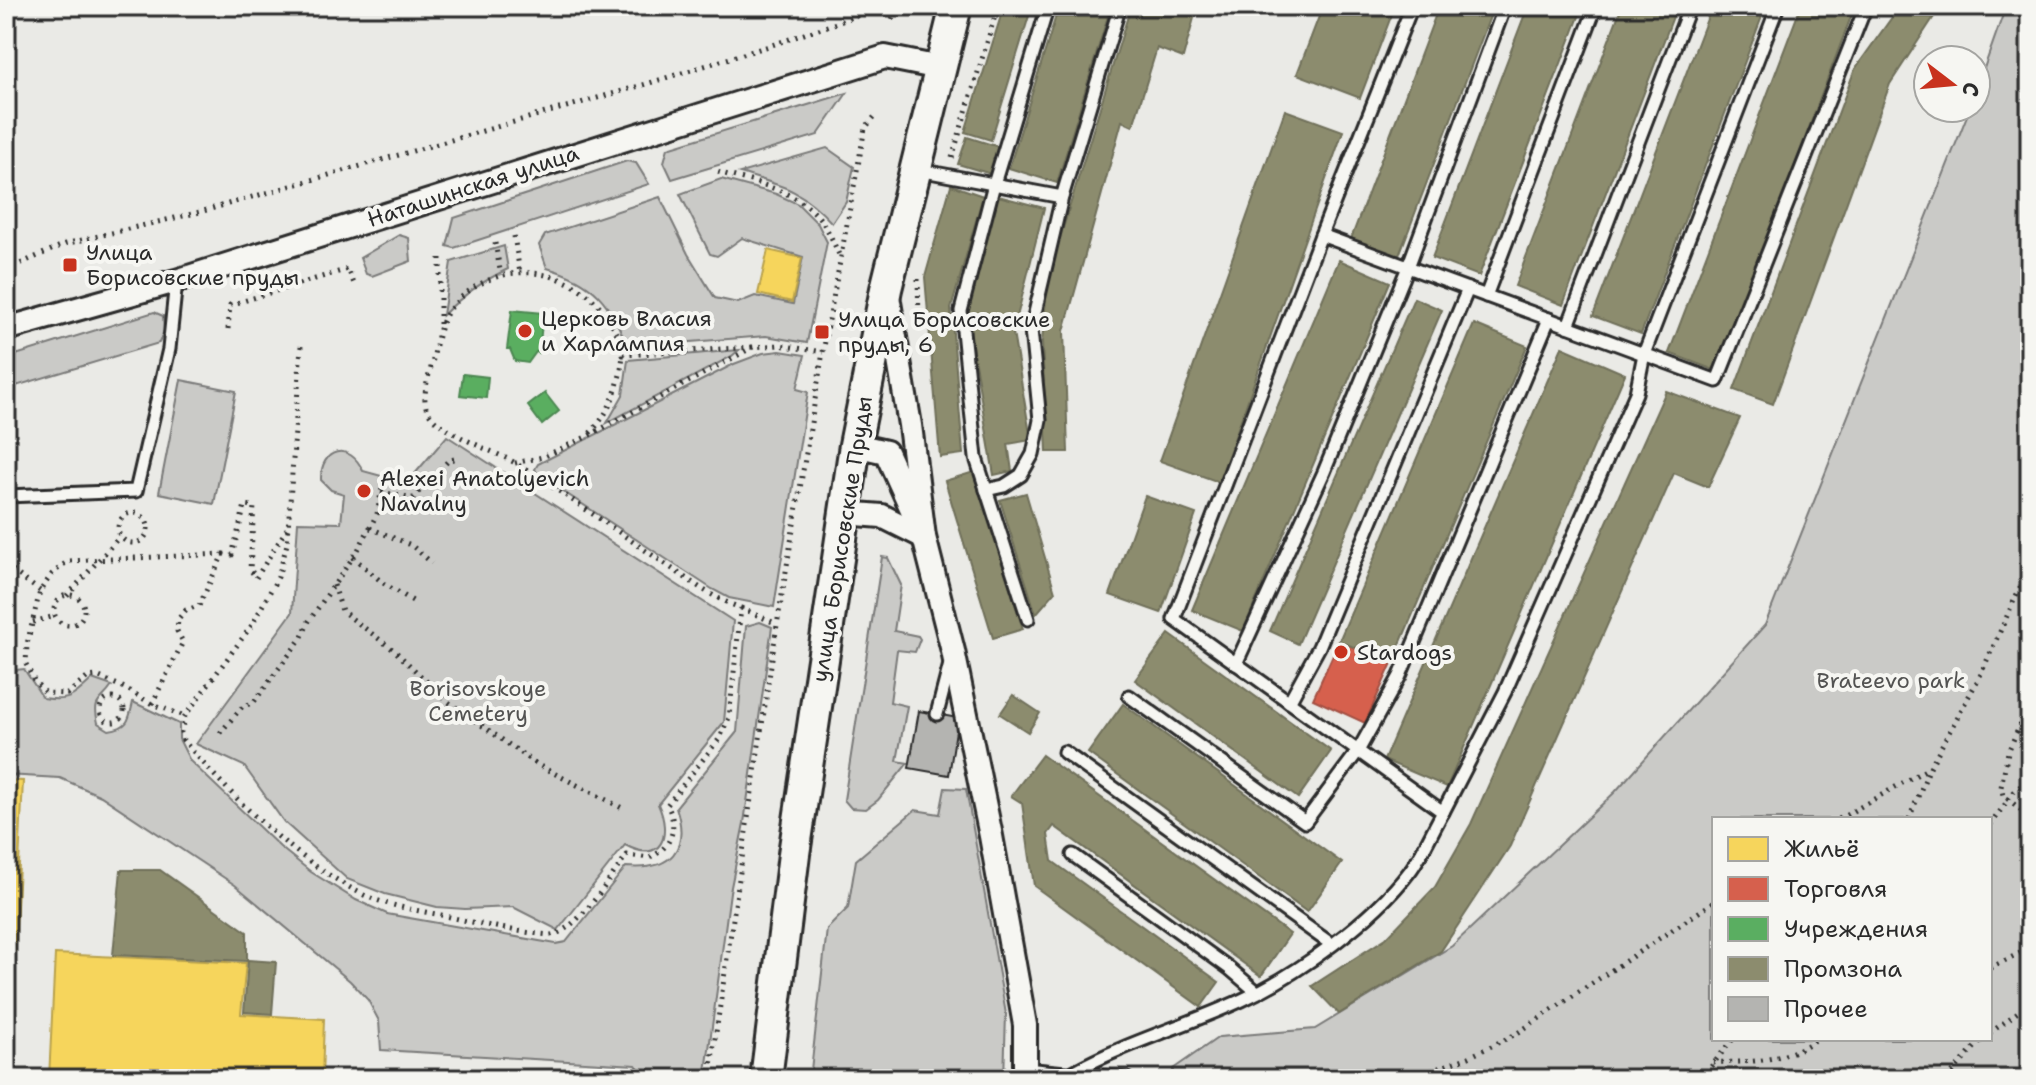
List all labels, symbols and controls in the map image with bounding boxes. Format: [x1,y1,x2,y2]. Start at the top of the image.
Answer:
north arrow [1912,44,1992,124]
text: С [1955,79,1987,100]
street label: Наташинская улица [364,138,583,234]
place label: Улица Борисовские пруды [86,238,299,292]
marker: Улица Борисовские пруды [61,256,79,274]
place label: Церковь Власия и Харлампия [541,304,712,358]
place label: Улица Борисовские пруды, 6 [838,305,1050,359]
marker: Церковь Власия и Харлампия [516,322,534,340]
marker: Улица Борисовские пруды, 6 [813,323,831,341]
street label: улица Борисовские Пруды [805,394,879,684]
place label: Alexei Anatolyevich Navalny [380,464,590,518]
marker: Alexei Anatolyevich Navalny [355,482,373,500]
place label: Stardogs [1357,638,1452,667]
marker: Stardogs [1332,643,1350,661]
park label: Brateevo park [1817,666,1965,695]
park label: Borisovskoye Cemetery [410,674,546,728]
legend [1712,817,1992,1041]
text: Жильё [1784,833,1860,865]
text: Торговля [1784,873,1887,905]
text: Учреждения [1784,913,1928,945]
text: Промзона [1784,953,1902,985]
text: Прочее [1784,993,1868,1025]

